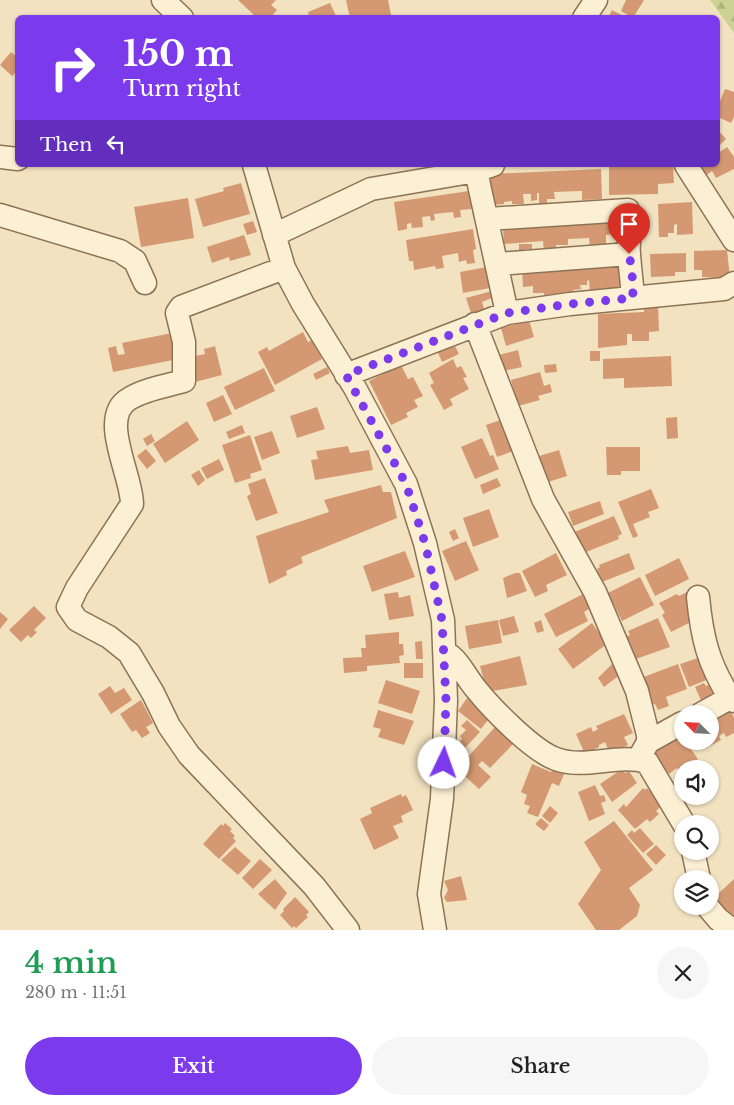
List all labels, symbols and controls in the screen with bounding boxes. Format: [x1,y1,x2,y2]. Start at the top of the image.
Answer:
text: 150 m [123,32,234,75]
icon: right [40,35,105,100]
text: Turn right [123,75,241,102]
icon: left [102,130,130,158]
text: Then [40,133,92,156]
pin [608,203,650,254]
icon: arrive [615,210,643,238]
north arrow [674,705,719,750]
map controls [674,705,719,915]
position arrow [417,736,469,788]
button: sound [674,760,719,805]
button: search [674,815,719,860]
button: layers [674,870,719,915]
text: 4 min [25,944,117,981]
button: close [657,947,709,999]
text: 280 m · 11:51 [25,982,127,1002]
button: Exit [25,1037,362,1095]
button: Share [372,1037,709,1095]

